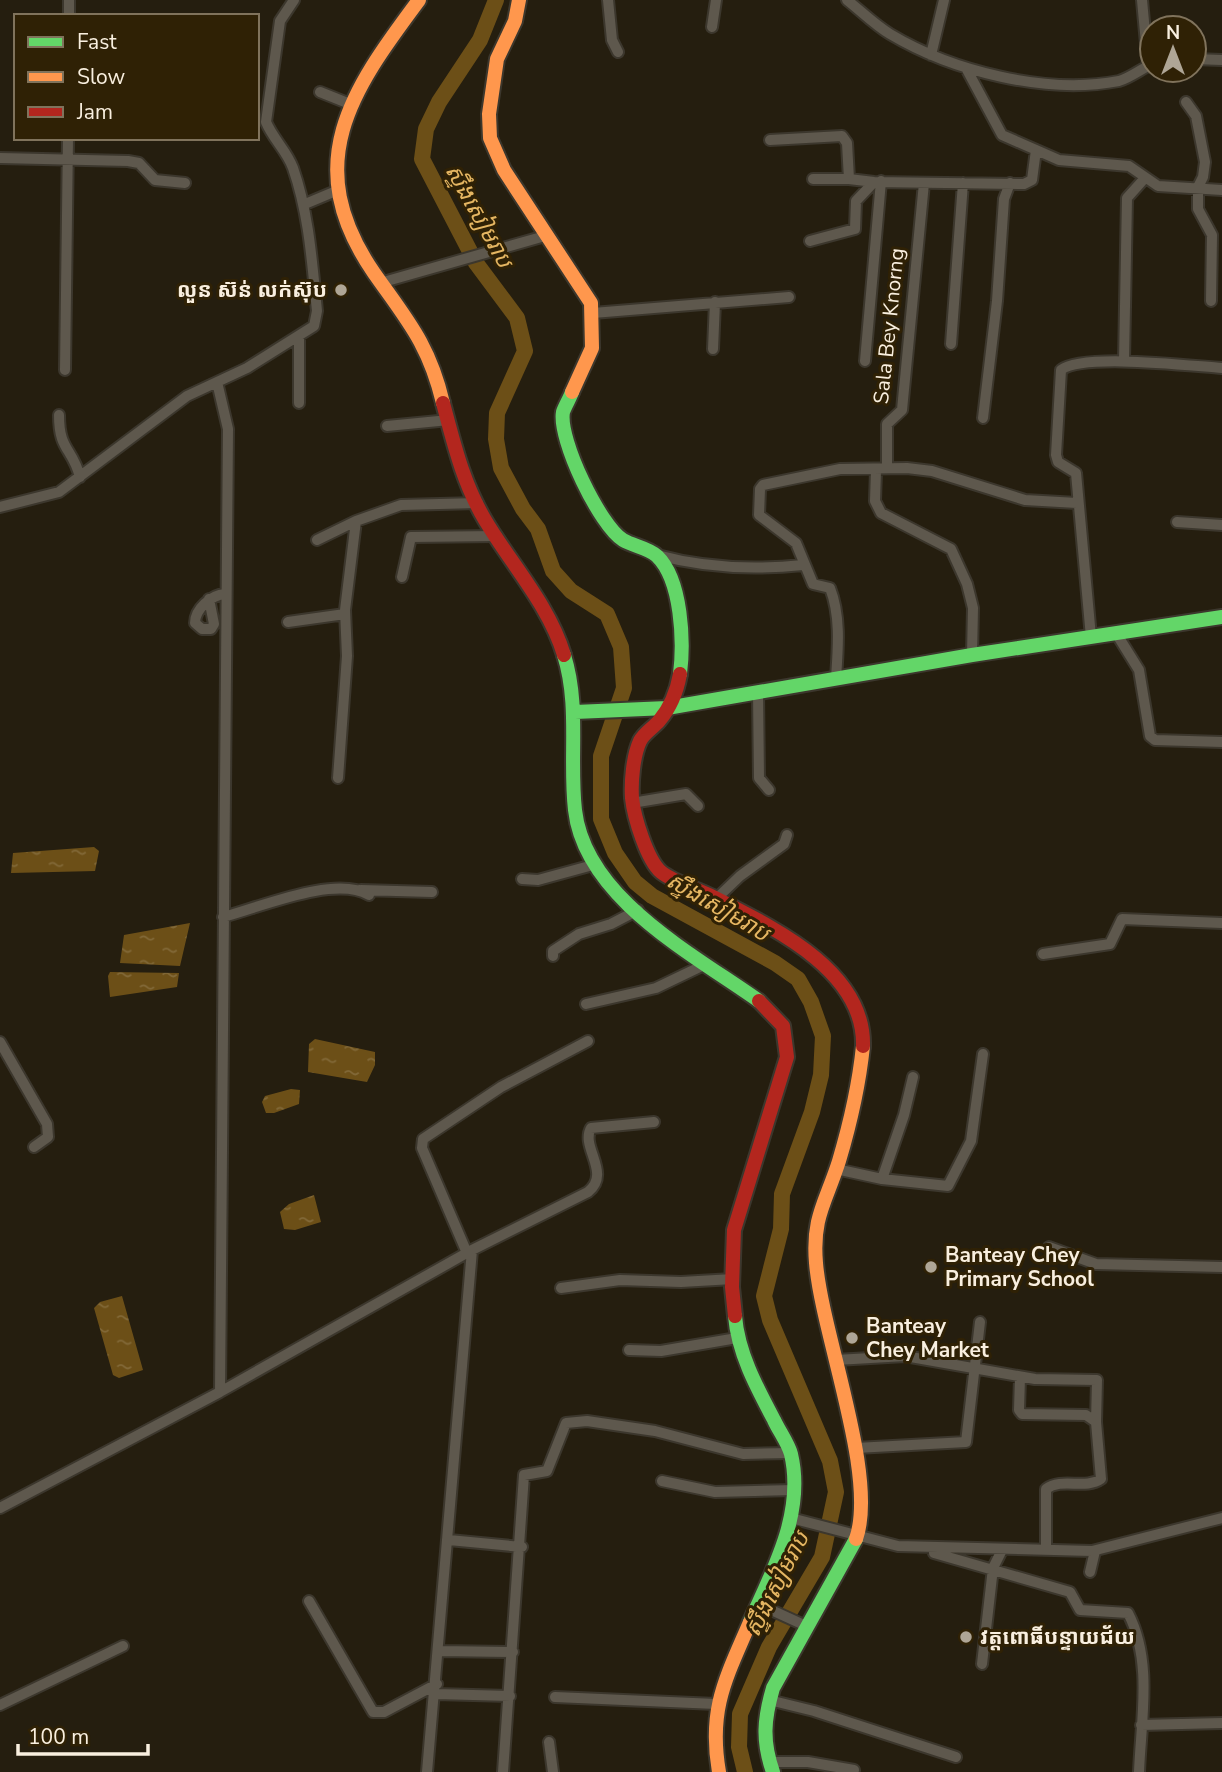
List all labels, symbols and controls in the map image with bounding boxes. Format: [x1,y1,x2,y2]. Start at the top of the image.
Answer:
legend [14,14,259,140]
north arrow [1138,14,1208,84]
text: N [1166,20,1180,46]
text: Fast [77,28,117,56]
text: Slow [77,63,126,91]
text: Jam [76,98,113,126]
water label: ស្ទឹងសៀមរាប [438,159,521,275]
street label: Sala Bey Knorng [867,247,911,405]
place label: លួន ស៊ន់ លក់ស៊ុប [177,276,327,304]
marker: លួន ស៊ន់ លក់ស៊ុប [333,282,349,298]
water label: ស្ទឹងសៀមរាប [661,865,777,950]
place label: Banteay Chey Primary School [945,1241,1094,1293]
marker: Banteay Chey Primary School [923,1259,939,1275]
place label: Banteay Chey Market [866,1312,990,1364]
marker: Banteay Chey Market [844,1330,860,1346]
water label: ស្ទឹងសៀមរាប [737,1524,818,1642]
place label: វត្តពោធិ៍បន្ទាយជ័យ [980,1623,1135,1651]
marker: វត្តពោធិ៍បន្ទាយជ័យ [958,1629,974,1645]
scale bar [18,1712,147,1756]
text: 100 m [28,1723,89,1751]

